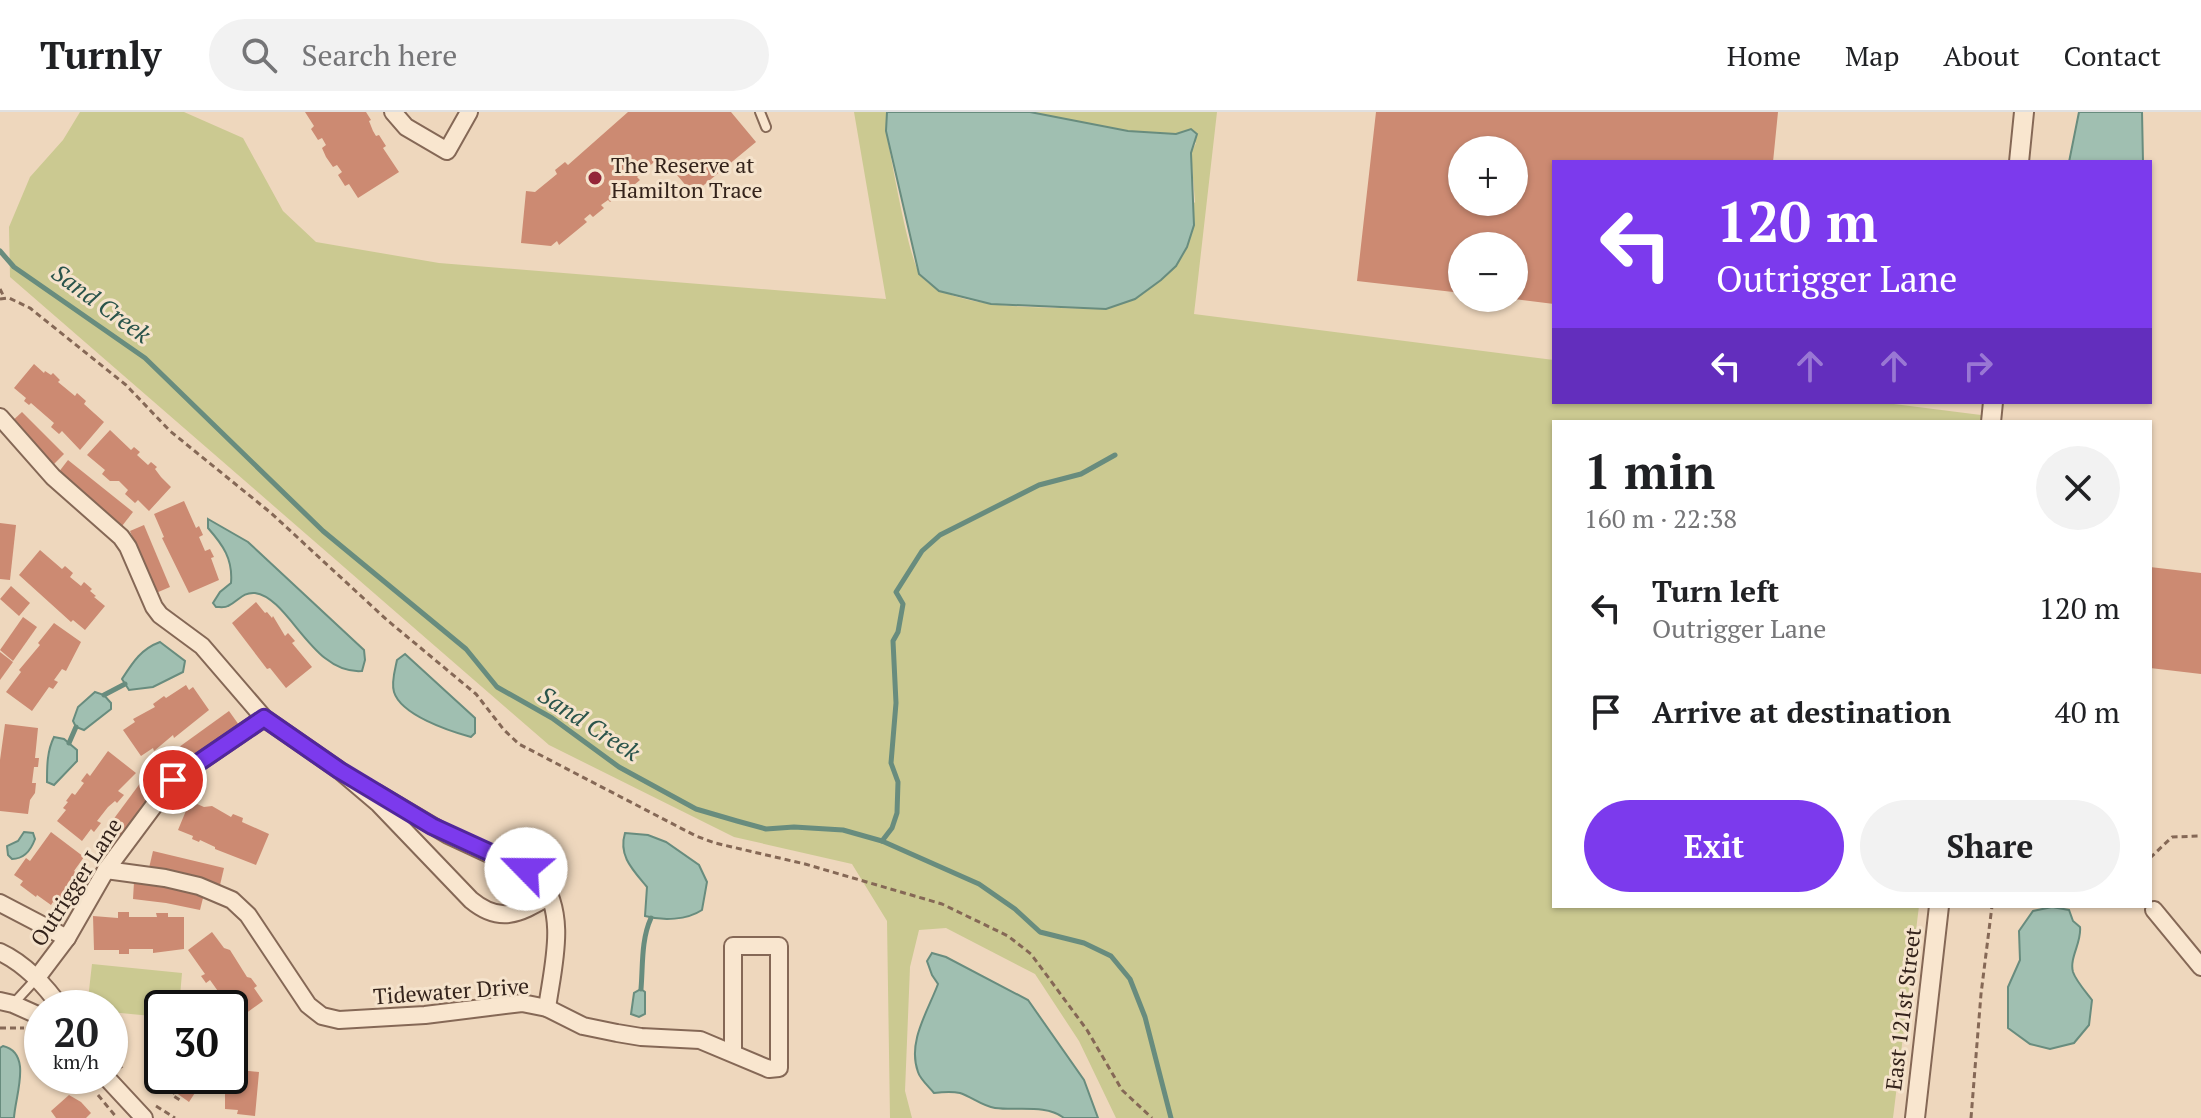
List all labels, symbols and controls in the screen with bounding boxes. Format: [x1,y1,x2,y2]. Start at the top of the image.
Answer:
search box [209,19,769,91]
text: Turnly [40,30,161,80]
icon: search [237,33,281,77]
text: Search here [301,35,457,75]
text: Home [1727,37,1801,74]
text: Map [1845,37,1899,74]
text: About [1943,37,2020,74]
text: Contact [2064,37,2161,74]
map controls [1448,136,1528,312]
button: + [1448,136,1528,216]
place label: The Reserve at Hamilton Trace [611,150,763,204]
marker: The Reserve at Hamilton Trace [586,169,604,187]
text: 120 m [1716,184,1878,258]
icon: left [1584,192,1688,296]
button: − [1448,232,1528,312]
text: Outrigger Lane [1716,255,1957,302]
water label: Sand Creek [46,256,158,350]
icon: left [1704,344,1748,388]
icon: ahead [1788,344,1832,388]
icon: ahead [1872,344,1916,388]
icon: right [1956,344,2000,388]
text: 1 min [1584,439,1715,503]
button: close [2036,446,2120,530]
text: 160 m · 22:38 [1584,501,1737,535]
text: Turn left [1652,571,1779,611]
icon: left [1584,586,1628,630]
text: 120 m [2039,588,2120,628]
text: Outrigger Lane [1652,611,1826,645]
water label: Sand Creek [533,678,647,768]
icon: arrive [1584,690,1628,734]
text: Arrive at destination [1652,692,1951,732]
text: 40 m [2055,692,2120,732]
pin [139,746,207,814]
icon: arrive [151,758,195,802]
button: Exit [1584,800,1844,892]
button: Share [1860,800,2120,892]
street label: Outrigger Lane [23,812,128,951]
position arrow [484,827,568,911]
street label: East 121st Street [1878,926,1927,1092]
street label: Tidewater Drive [372,971,530,1010]
speed limit sign: 30 [144,990,248,1094]
text: 20 [53,1005,99,1058]
text: km/h [53,1048,99,1075]

